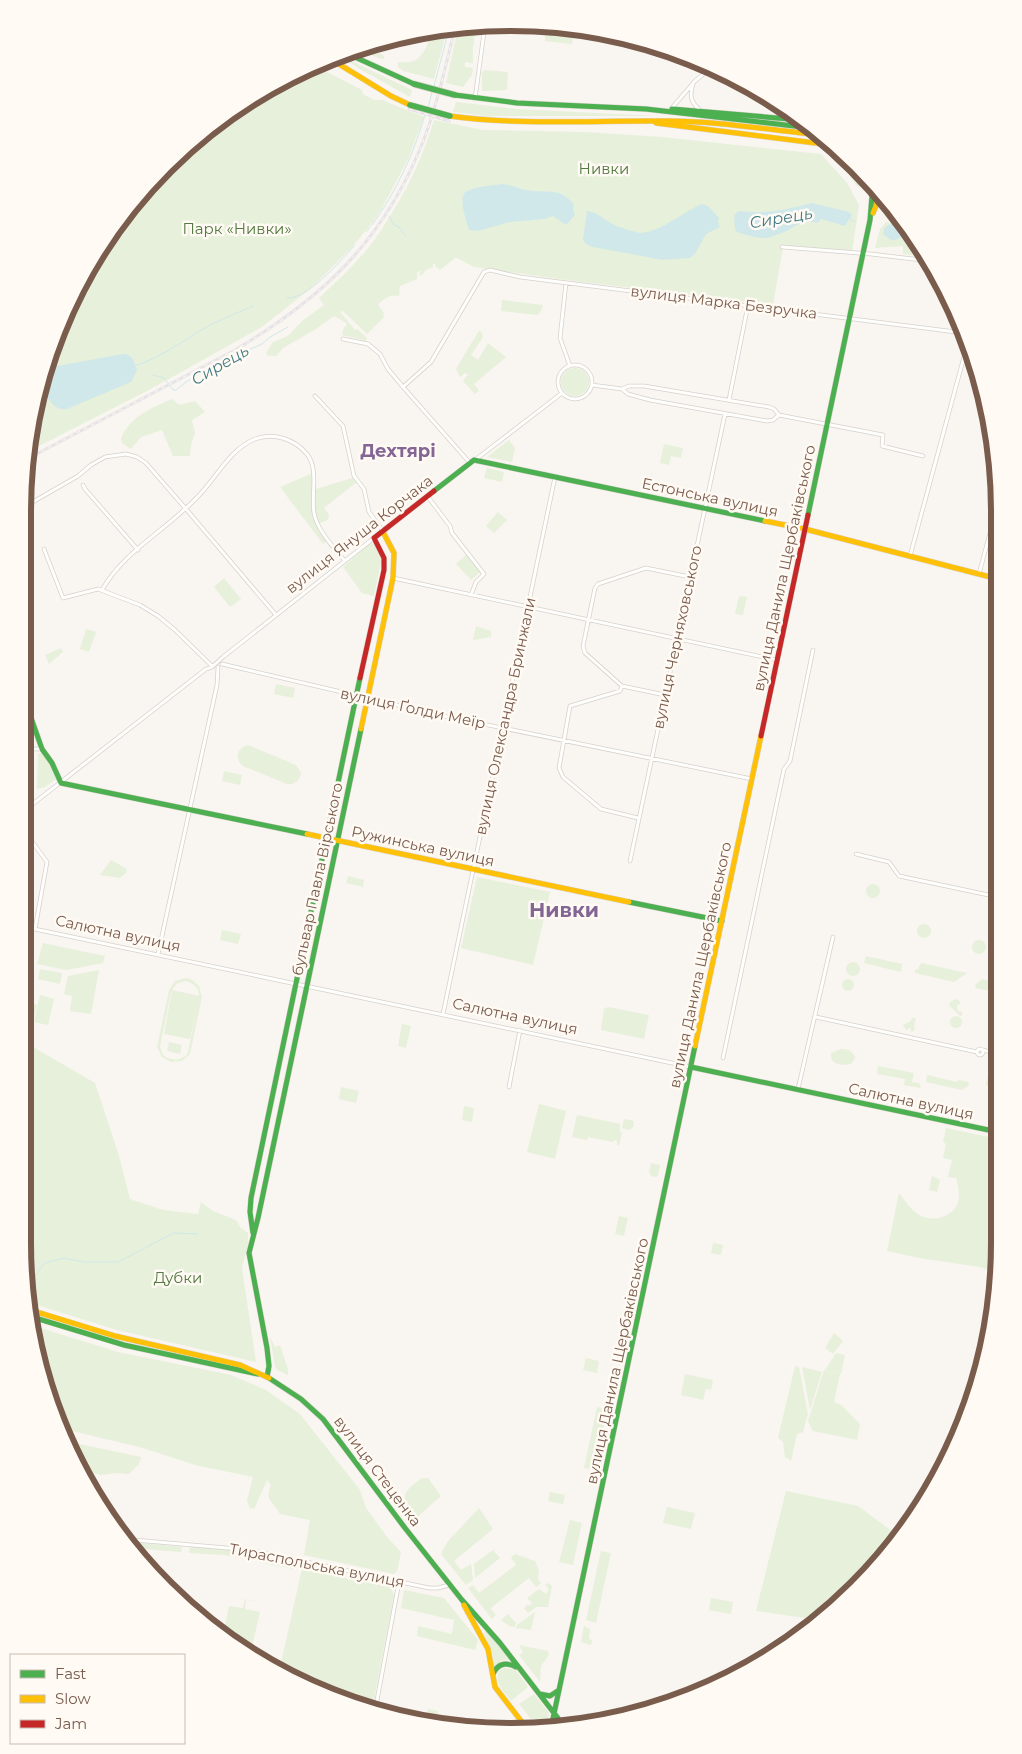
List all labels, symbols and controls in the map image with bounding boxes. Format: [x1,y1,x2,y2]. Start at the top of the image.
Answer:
park label: Нивки [579,159,629,178]
water label: Сирець [748,204,814,232]
park label: Парк «Нивки» [182,219,292,238]
street label: вулиця Марка Безручка [630,281,818,323]
water label: Сирець [188,341,252,389]
district label: Дехтярі [360,440,436,462]
street label: вулиця Данила Щербаківського [749,443,819,693]
street label: вулиця Януша Корчака [282,471,436,597]
street label: Естонська вулиця [640,473,780,521]
street label: вулиця Черняховського [648,543,706,731]
street label: вулиця Олександра Бринжали [471,595,539,837]
street label: вулиця Ґолди Меїр [339,683,487,733]
street label: бульвар Павла Вірського [287,781,347,977]
street label: Ружинська вулиця [350,822,496,870]
street label: вулиця Данила Щербаківського [665,840,735,1090]
district label: Нивки [529,898,599,922]
street label: Салютна вулиця [54,910,182,956]
street label: Салютна вулиця [451,993,579,1039]
street label: Салютна вулиця [847,1078,975,1124]
street label: вулиця Данила Щербаківського [582,1236,652,1486]
park label: Дубки [154,1268,202,1287]
street label: вулиця Стеценка [330,1412,426,1530]
street label: Тираспольська вулиця [228,1539,406,1591]
legend [10,1654,185,1744]
text: Fast [55,1664,86,1683]
text: Slow [55,1689,91,1708]
text: Jam [54,1714,87,1733]

